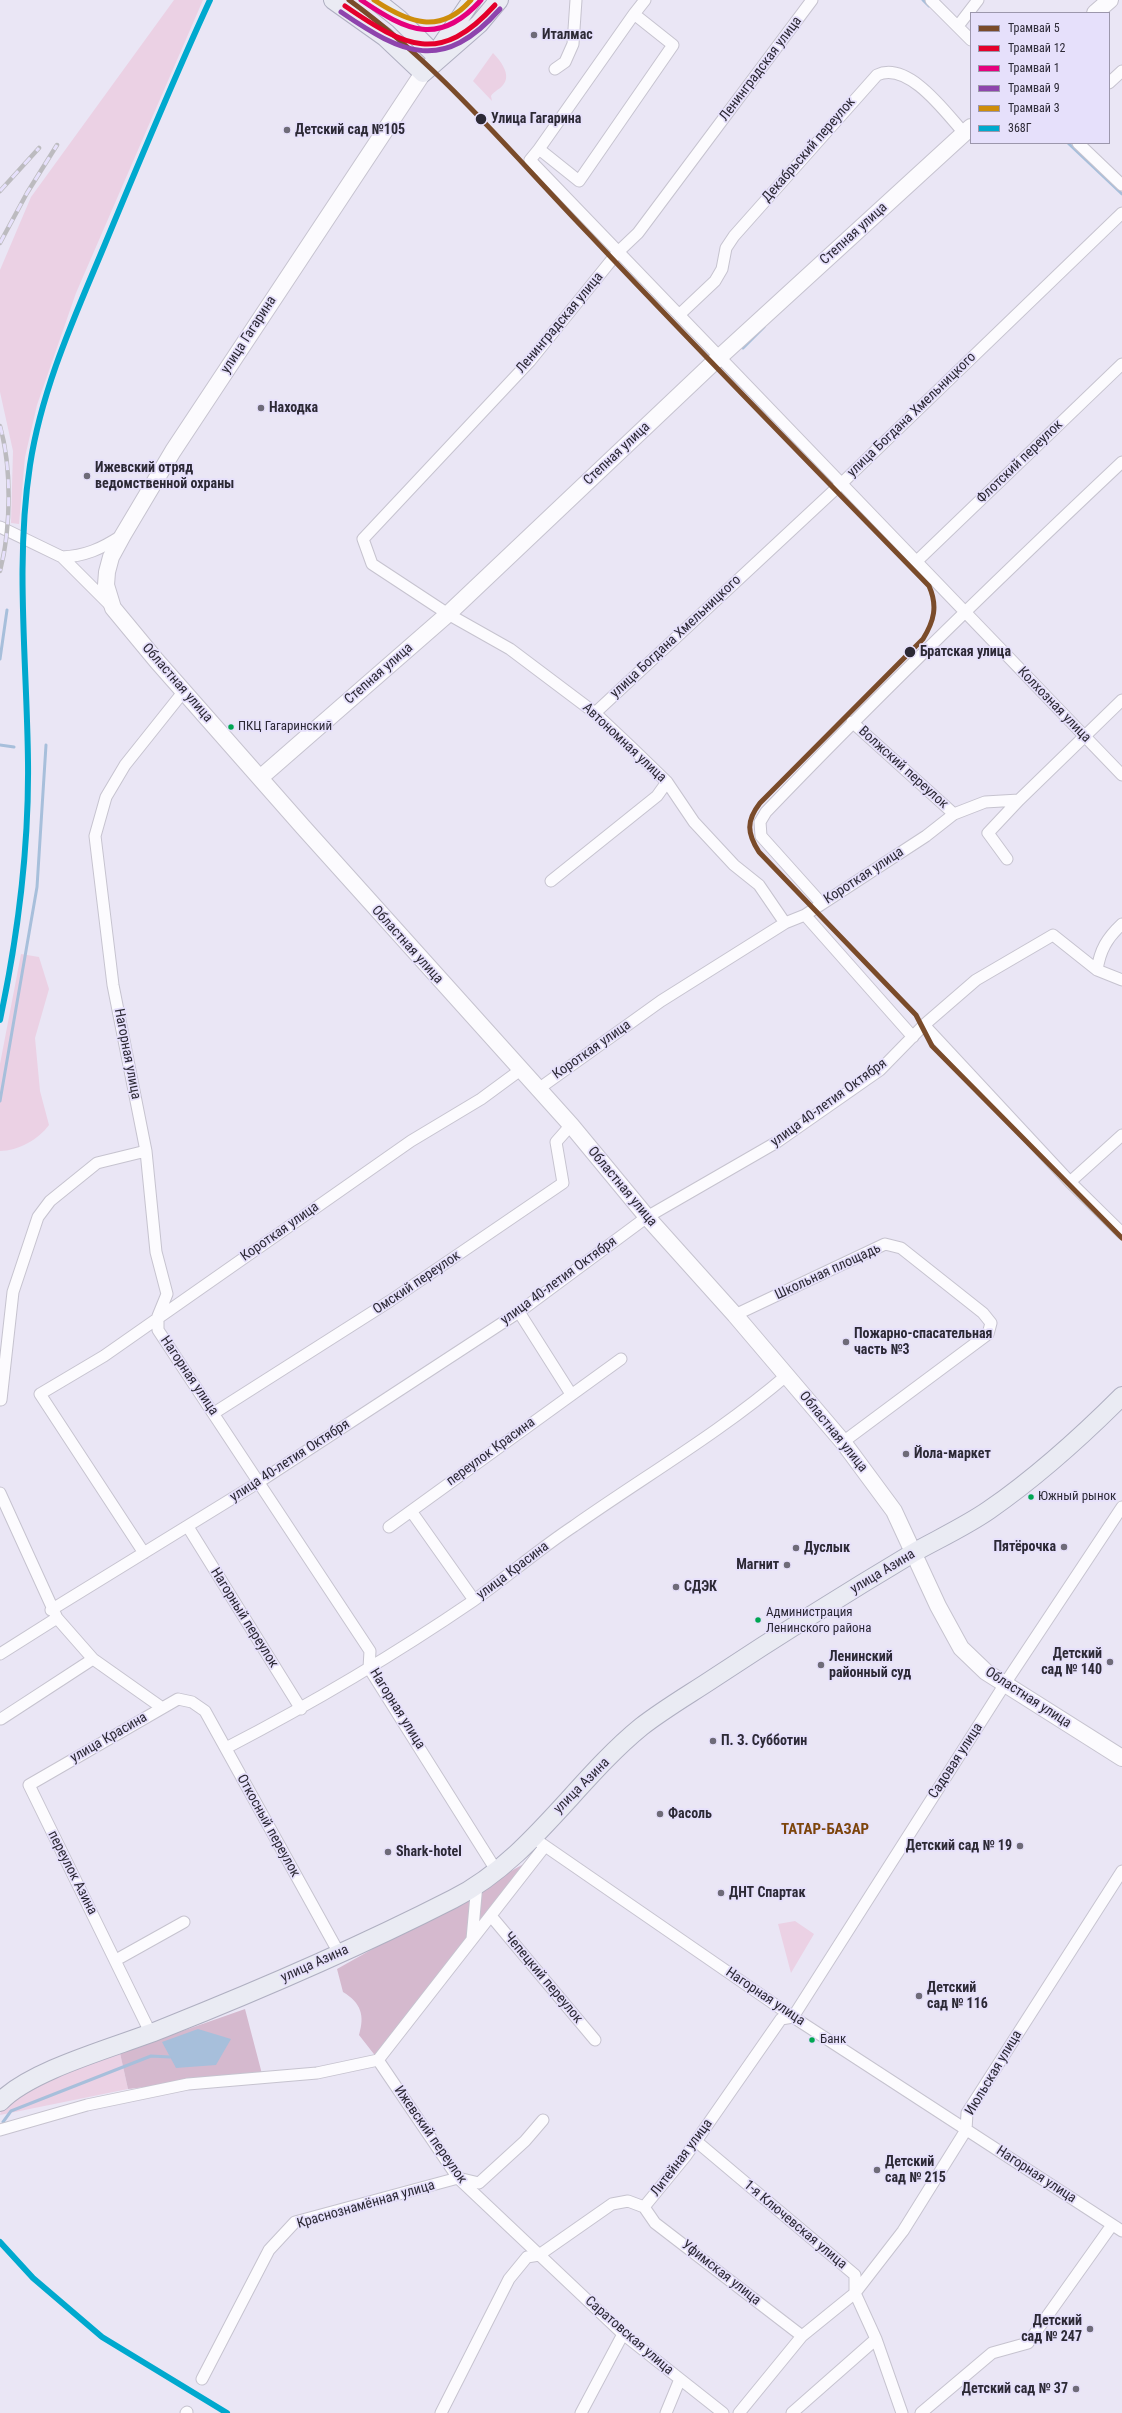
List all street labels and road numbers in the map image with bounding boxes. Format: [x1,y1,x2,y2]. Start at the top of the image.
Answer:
street label: Ленинградская улица [716,13,806,125]
street label: Декабрьский переулок [759,94,859,206]
street label: Степная улица [817,199,891,269]
street label: Ленинградская улица [513,269,607,377]
street label: улица Гагарина [218,293,280,377]
street label: улица Богдана Хмельницкого [844,349,980,481]
street label: Флотский переулок [973,417,1067,507]
street label: Степная улица [580,419,654,489]
street label: улица Богдана Хмельницкого [607,572,745,702]
street label: Областная улица [138,640,216,726]
street label: Степная улица [342,640,416,708]
street label: Колхозная улица [1014,664,1094,746]
street label: Автономная улица [579,700,669,786]
street label: Волжский переулок [855,723,951,813]
street label: Короткая улица [821,844,907,908]
street label: Областная улица [368,903,446,987]
street label: Нагорная улица [110,1007,144,1101]
street label: Короткая улица [550,1017,634,1083]
street label: улица 40-летия Октября [768,1055,890,1151]
street label: Областная улица [584,1144,660,1230]
street label: Короткая улица [238,1199,322,1265]
street label: улица 40-летия Октября [498,1233,620,1329]
street label: Школьная площадь [772,1240,884,1304]
street label: Омский переулок [370,1248,464,1318]
street label: Нагорная улица [156,1333,222,1419]
street label: Областная улица [795,1388,871,1476]
street label: переулок Красина [443,1414,539,1490]
street label: улица 40-летия Октября [227,1416,353,1506]
street label: улица Красина [474,1538,552,1604]
street label: улица Азина [848,1546,918,1598]
street label: Нагорный переулок [206,1565,282,1671]
street label: Областная улица [982,1664,1074,1732]
street label: Нагорная улица [365,1666,429,1752]
street label: улица Красина [68,1709,150,1767]
street label: Садовая улица [925,1720,987,1802]
street label: улица Азина [550,1754,614,1818]
street label: Откосный переулок [233,1772,303,1880]
street label: переулок Азина [44,1828,100,1918]
street label: Чепецкий переулок [500,1929,586,2027]
street label: улица Азина [279,1942,351,1986]
street label: Нагорная улица [722,1964,808,2030]
street label: Июльская улица [962,2028,1026,2118]
street label: Ижевский переулок [390,2083,470,2187]
street label: Литейная улица [647,2116,717,2200]
street label: Нагорная улица [993,2143,1079,2207]
street label: Краснознамённая улица [295,2177,437,2233]
street label: 1-я Ключевская улица [740,2177,850,2273]
street label: Уфимская улица [678,2237,764,2309]
street label: Саратовская улица [581,2293,677,2379]

